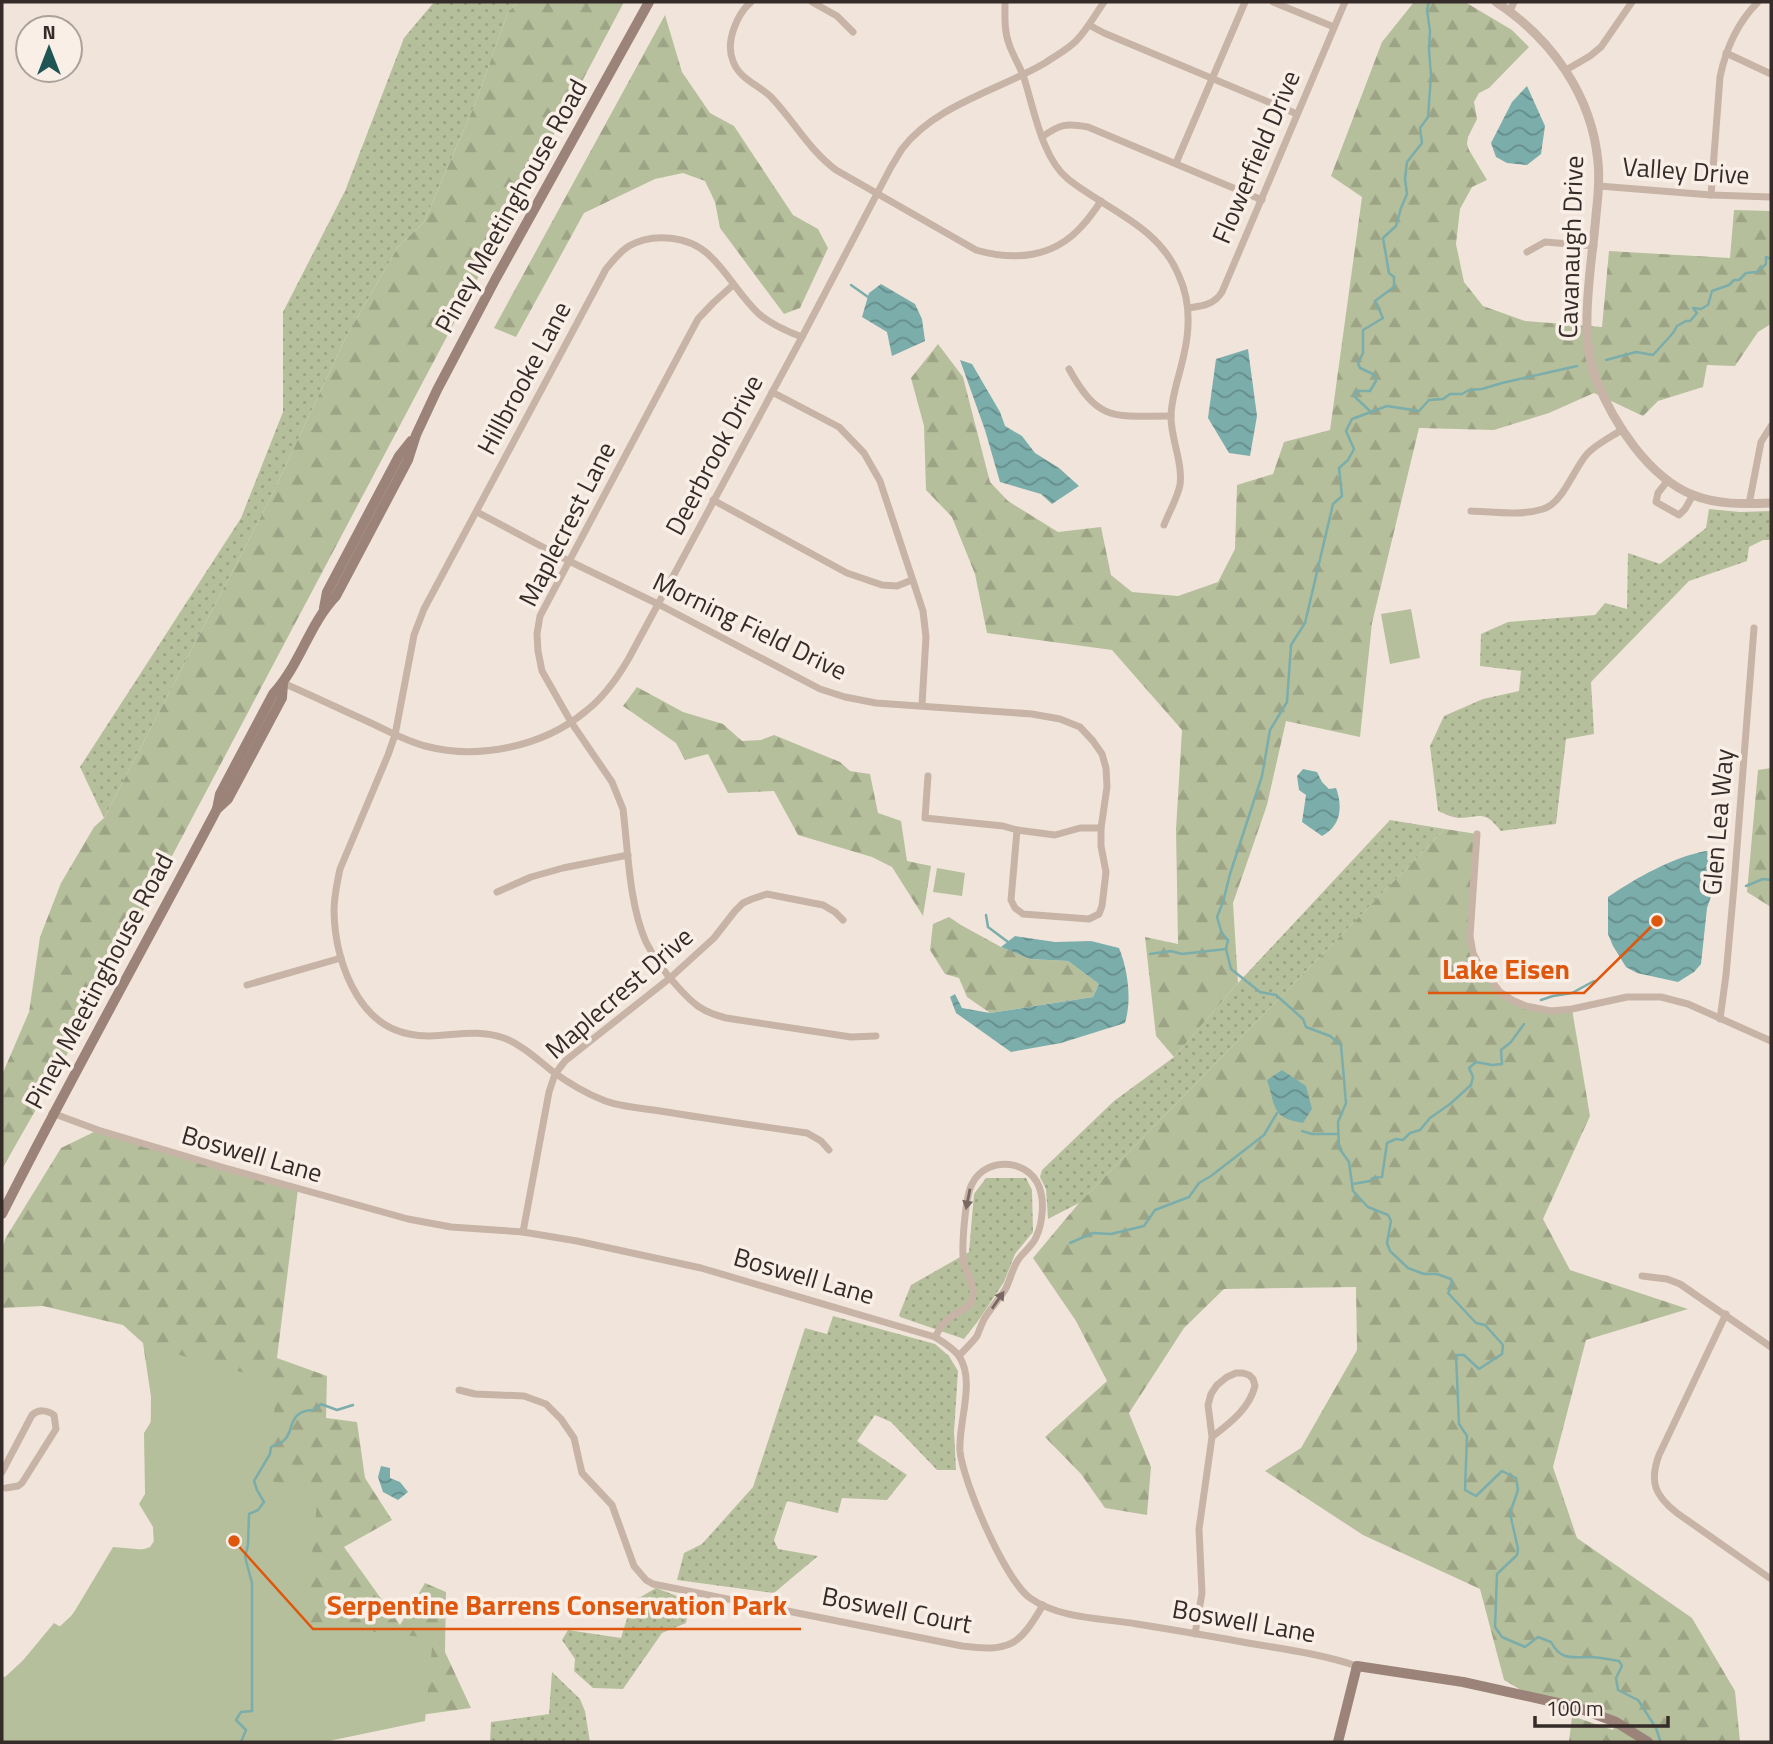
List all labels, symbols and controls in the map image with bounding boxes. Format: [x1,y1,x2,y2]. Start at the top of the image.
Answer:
north arrow [14,14,84,84]
text: N [42,17,56,46]
street label: Flowerfield Drive [1201,64,1310,250]
street label: Piney Meetinghouse Road [424,72,597,340]
street label: Valley Drive [1621,147,1751,194]
street label: Cavanaugh Drive [1548,155,1593,339]
street label: Hillbrooke Lane [467,294,580,461]
street label: Deerbrook Drive [655,367,772,542]
street label: Maplecrest Lane [508,435,625,613]
street label: Morning Field Drive [646,562,854,690]
street label: Glen Lea Way [1692,747,1743,897]
street label: Piney Meetinghouse Road [14,846,183,1116]
street label: Maplecrest Drive [536,917,701,1068]
callout: Lake Eisen [1428,944,1584,993]
text: Lake Eisen [1442,947,1570,990]
street label: Boswell Lane [177,1115,327,1192]
one-way arrow [962,1188,973,1210]
street label: Boswell Lane [729,1237,879,1314]
one-way arrow [991,1290,1004,1310]
street label: Boswell Court [819,1576,975,1643]
callout: Serpentine Barrens Conservation Park [313,1580,801,1629]
text: Serpentine Barrens Conservation Park [327,1583,788,1626]
street label: Boswell Lane [1169,1589,1319,1652]
scale bar [1535,1684,1668,1728]
text: 100 m [1546,1692,1603,1724]

